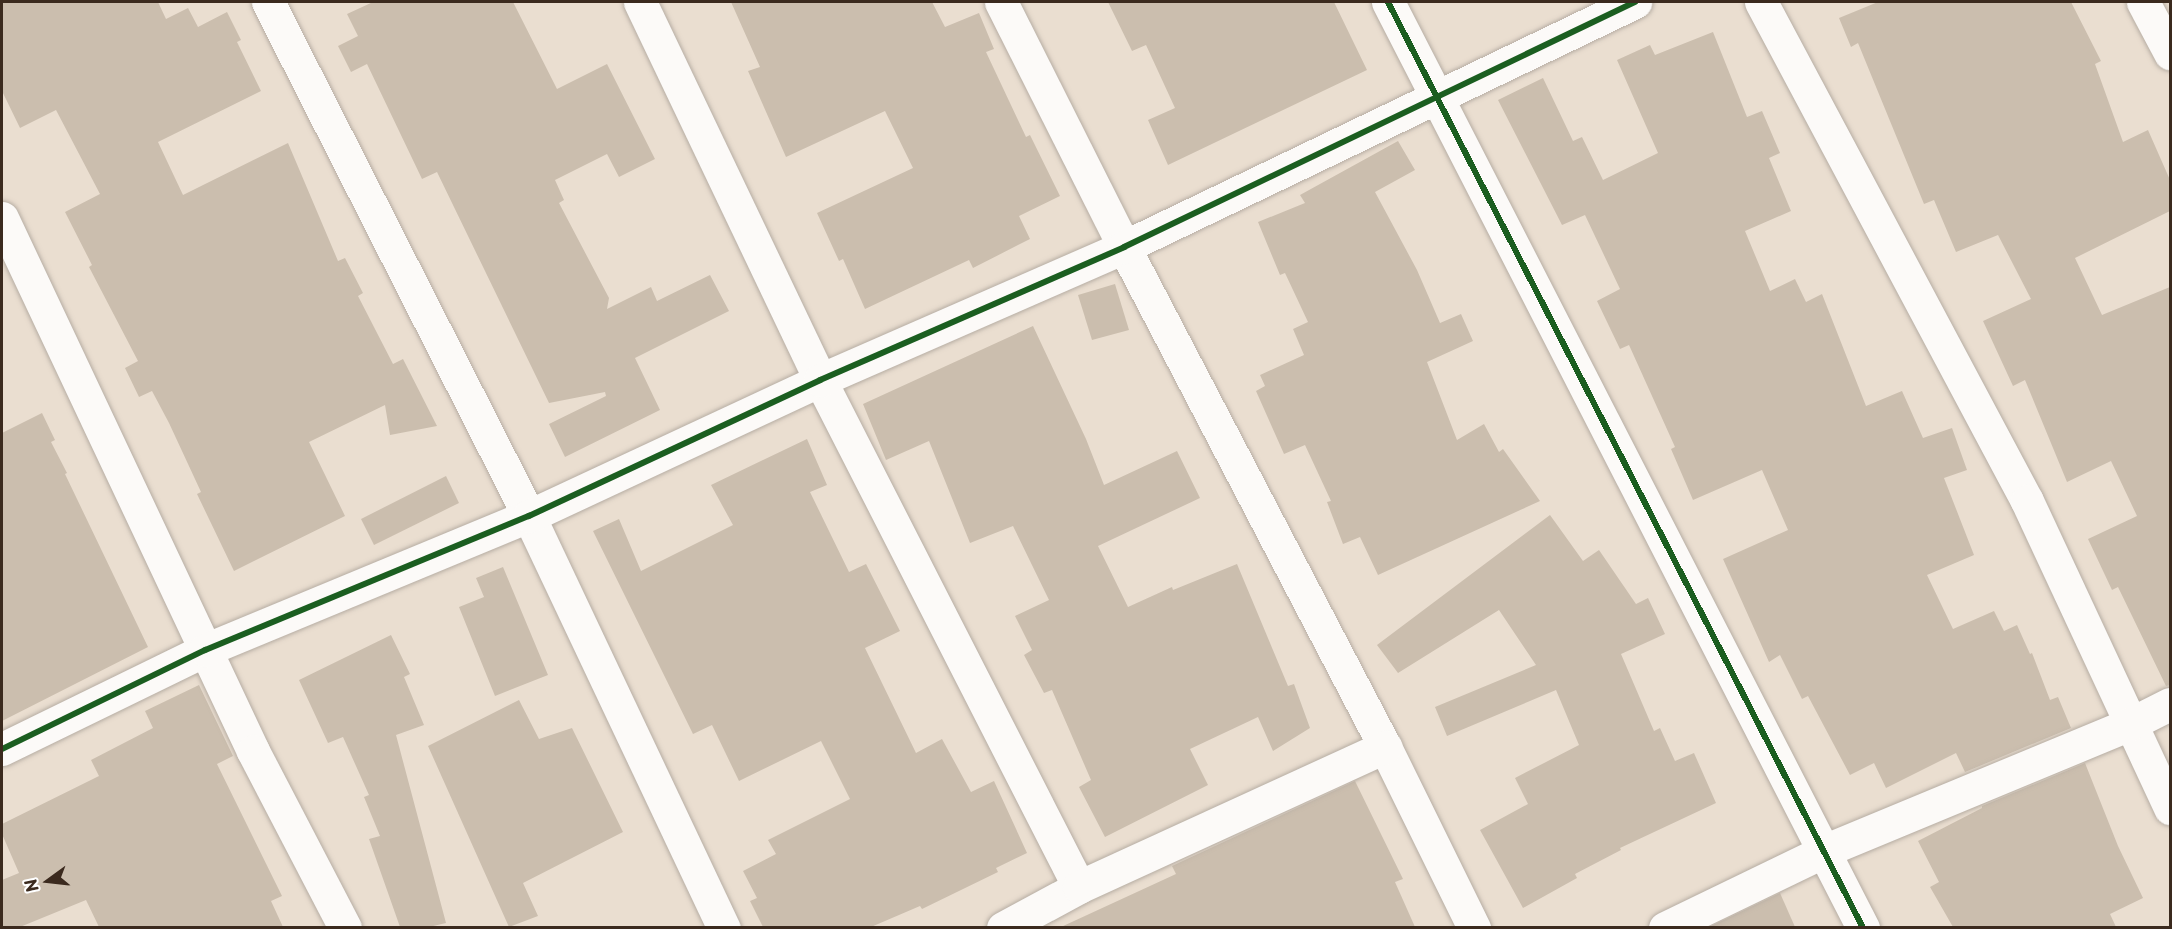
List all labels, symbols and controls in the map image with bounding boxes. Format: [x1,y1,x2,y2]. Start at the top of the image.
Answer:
north arrow [18,851,78,911]
text: N [17,876,44,895]

